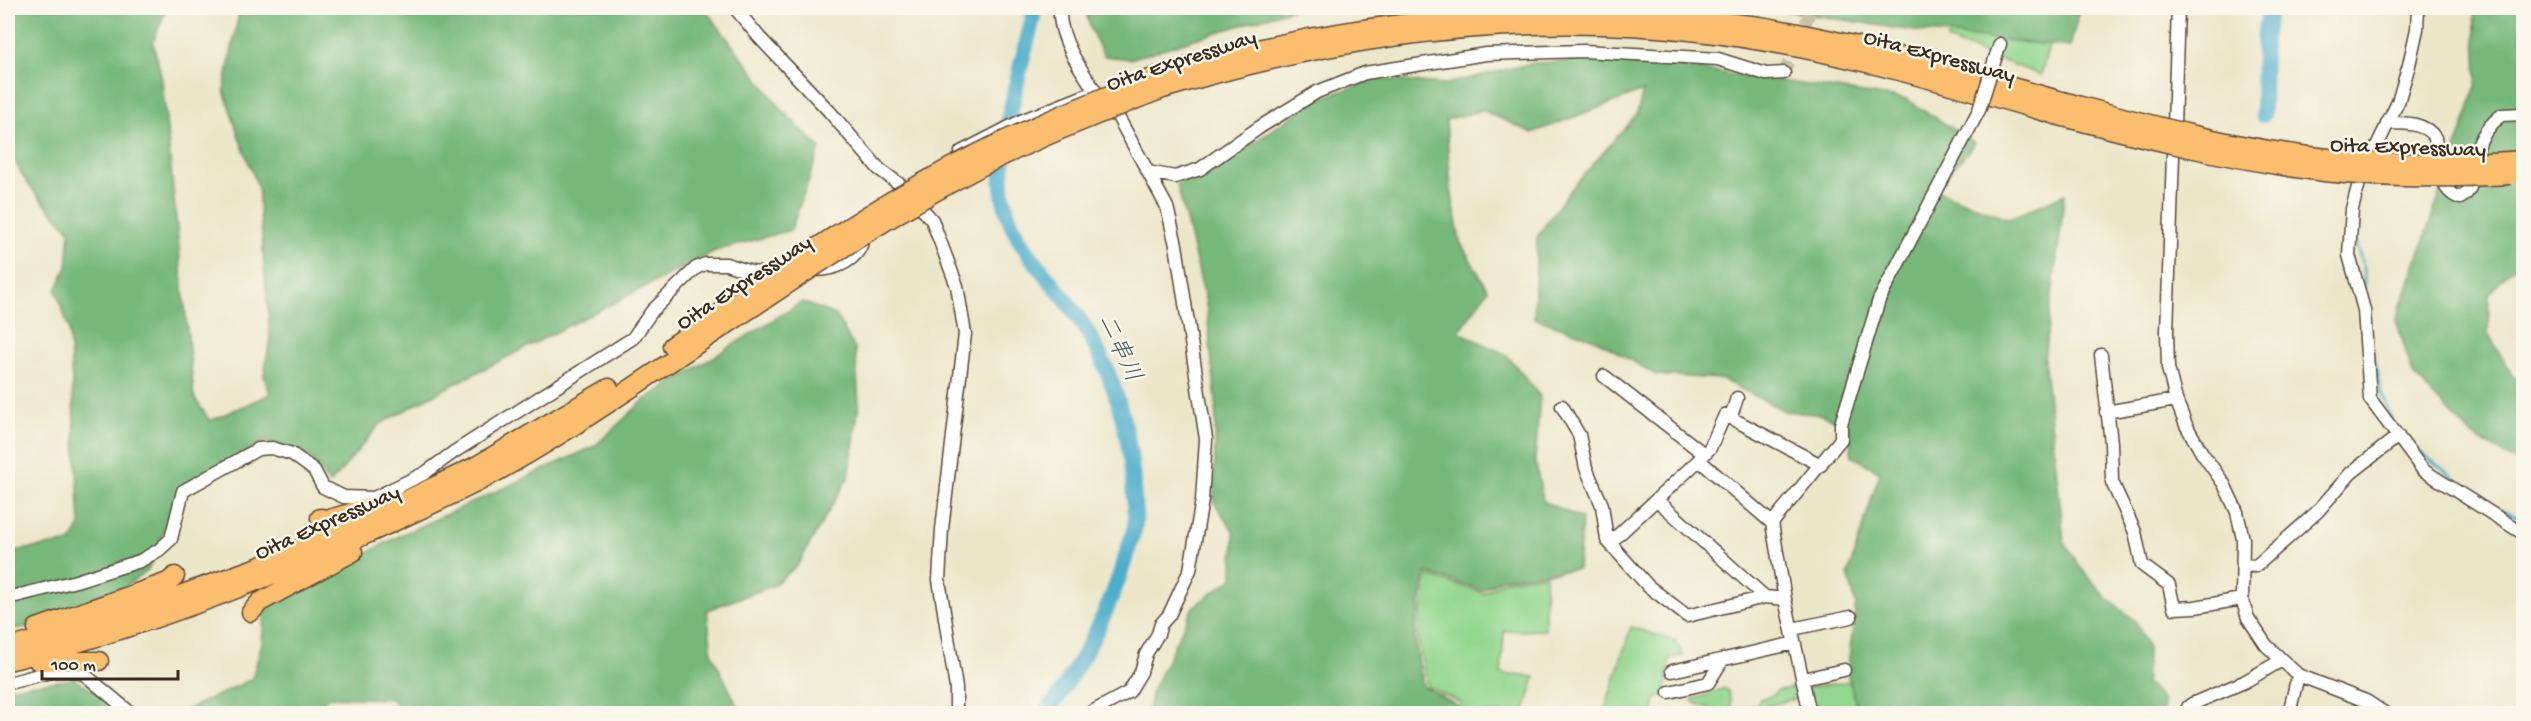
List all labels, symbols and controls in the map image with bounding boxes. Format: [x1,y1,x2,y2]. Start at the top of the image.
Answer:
street label: Oita Expressway [1104,25,1260,98]
street label: Oita Expressway [1860,25,2018,91]
street label: Oita Expressway [2330,133,2487,165]
street label: Oita Expressway [673,231,818,337]
water label: 二串川 [1090,310,1147,388]
street label: Oita Expressway [251,480,405,568]
scale bar [42,643,178,681]
text: 100 m [50,656,96,677]

